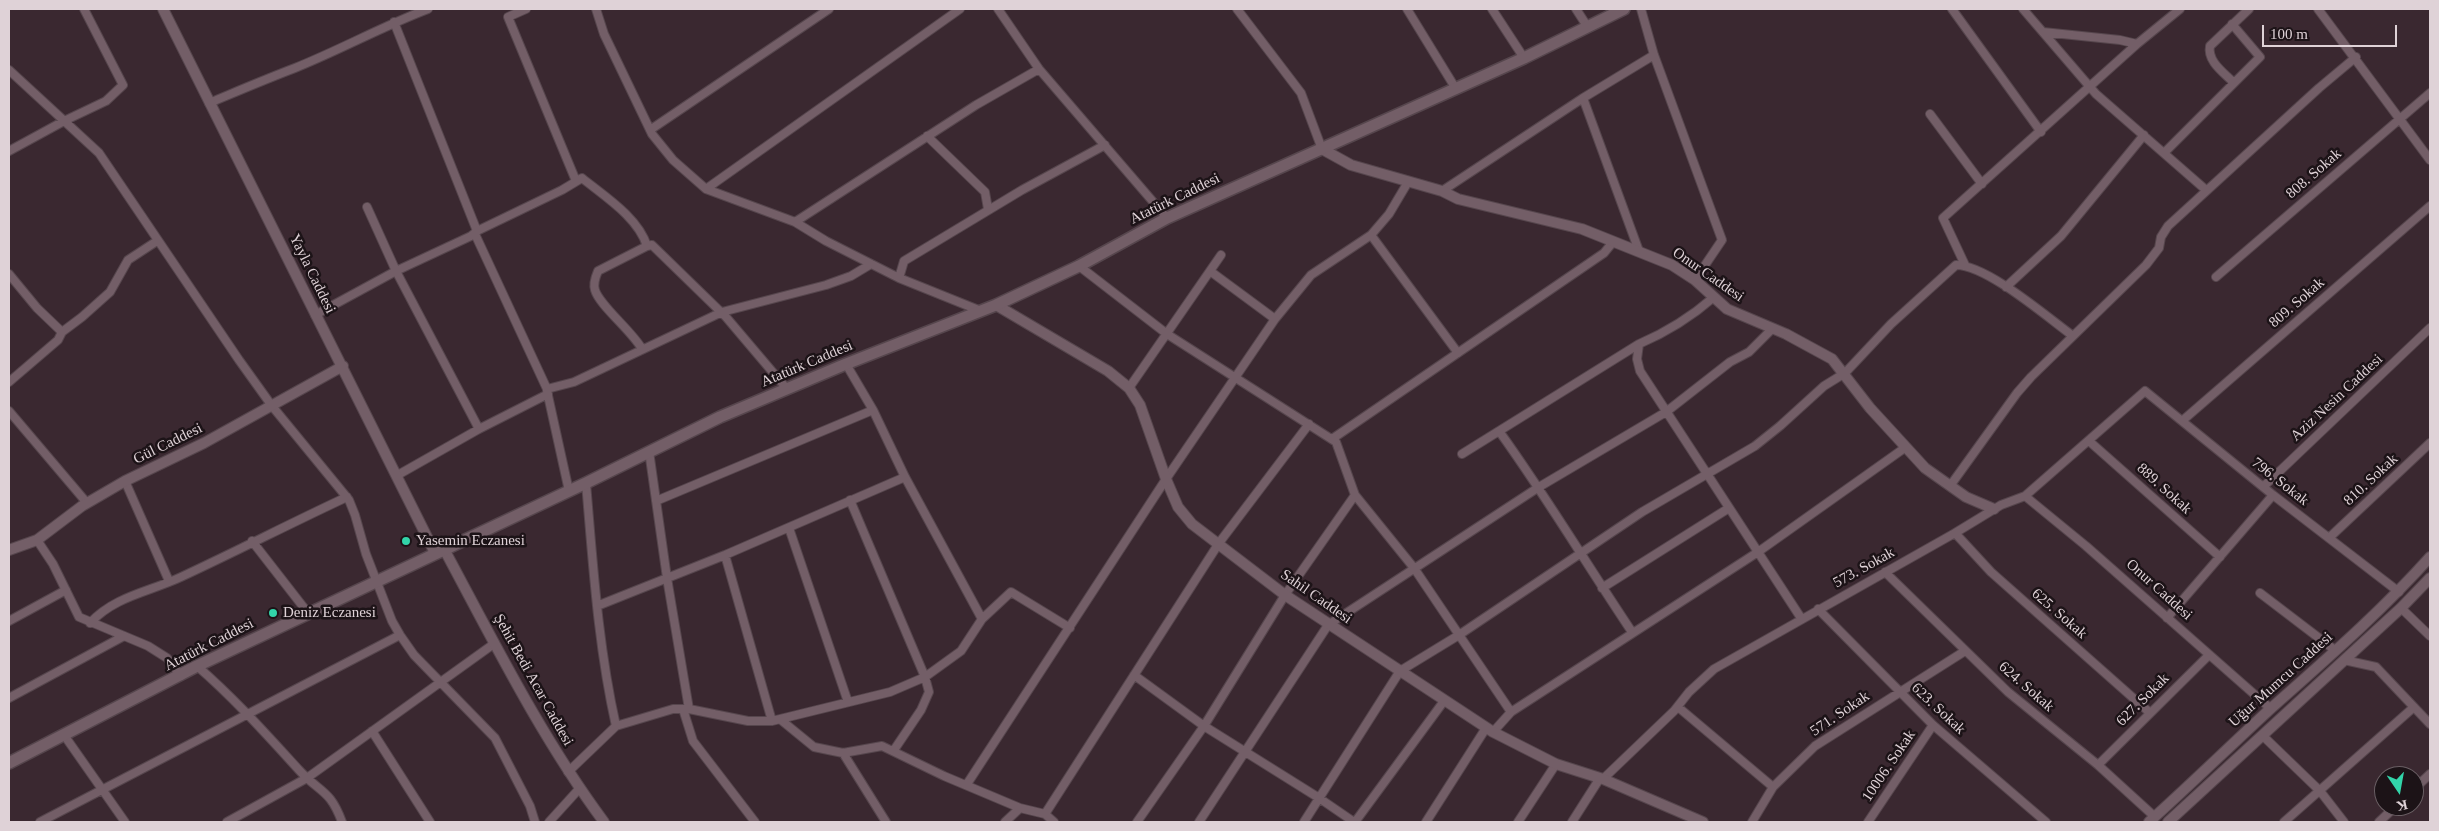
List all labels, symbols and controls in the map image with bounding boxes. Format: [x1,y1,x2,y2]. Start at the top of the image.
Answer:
scale bar [2264,15,2399,47]
text: 100 m [2270,26,2308,42]
street label: 808. Sokak [2283,145,2345,203]
street label: Atatürk Caddesi [1127,169,1223,229]
street label: Yayla Caddesi [285,231,339,317]
street label: Onur Caddesi [1669,244,1747,306]
street label: 809. Sokak [2266,274,2328,332]
street label: Atatürk Caddesi [758,337,856,391]
street label: Aziz Nesin Caddesi [2287,351,2387,445]
street label: Gül Caddesi [131,420,205,468]
street label: 810. Sokak [2340,450,2402,510]
street label: 796. Sokak [2248,454,2312,510]
street label: 889. Sokak [2133,460,2195,518]
place label: Yasemin Eczanesi [416,532,525,550]
marker: Yasemin Eczanesi [400,535,412,547]
street label: 573. Sokak [1830,544,1898,592]
street label: Onur Caddesi [2122,556,2196,624]
street label: Sahil Caddesi [1277,566,1355,628]
street label: 625. Sokak [2028,585,2090,643]
place label: Deniz Eczanesi [283,604,376,622]
marker: Deniz Eczanesi [267,607,279,619]
street label: Şehit Bedi Acar Caddesi [489,611,577,749]
street label: Atatürk Caddesi [161,615,257,675]
street label: Uğur Mumcu Caddesi [2225,629,2337,731]
street label: 624. Sokak [1995,658,2057,716]
street label: 627. Sokak [2113,670,2173,730]
street label: 623. Sokak [1907,679,1969,739]
street label: 571. Sokak [1807,688,1873,740]
street label: 10006. Sokak [1858,727,1920,805]
north arrow [2374,766,2424,816]
text: K [2395,797,2409,814]

